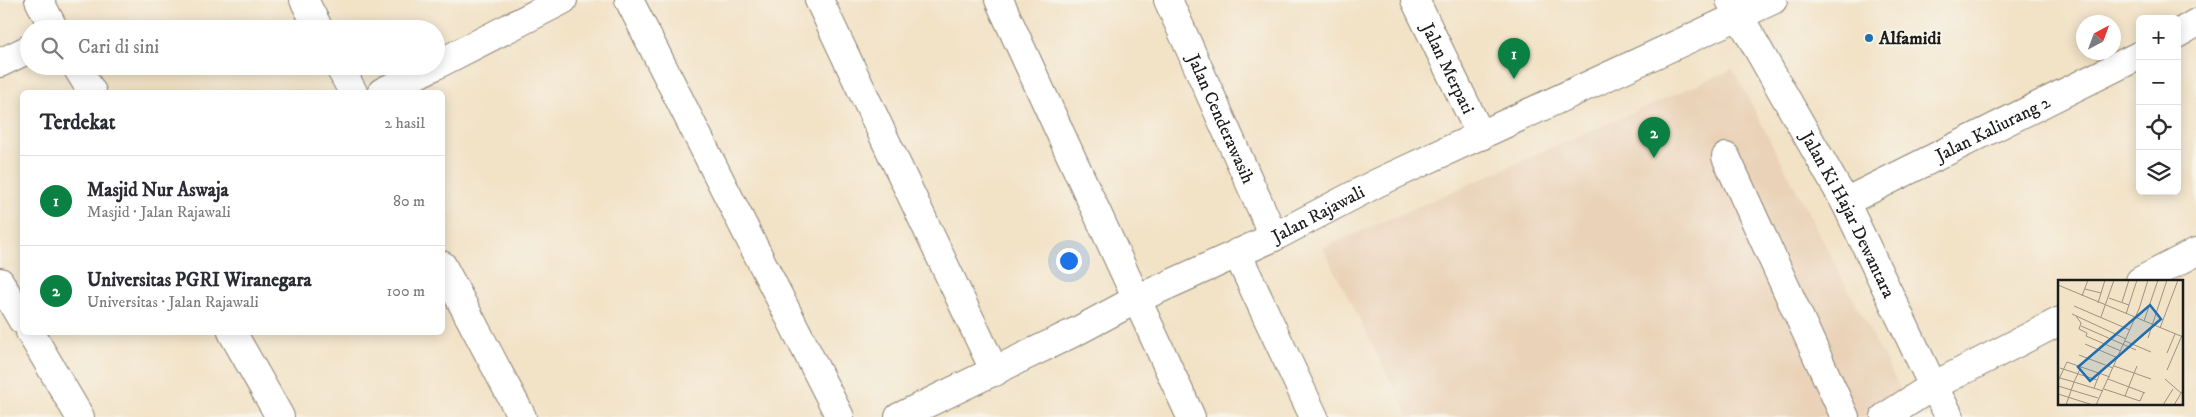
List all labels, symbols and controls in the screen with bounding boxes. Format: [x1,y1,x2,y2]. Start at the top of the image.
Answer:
north arrow [2076,15,2121,60]
map controls [2136,15,2181,195]
button: + [2136,15,2181,60]
street label: Jalan Merpati [1415,18,1479,118]
search box [20,20,445,75]
place label: Alfamidi [1878,28,1941,50]
marker: Alfamidi [1863,32,1875,44]
icon: search [38,34,66,62]
text: Cari di sini [78,36,159,59]
pin: 1 [1498,38,1530,79]
street label: Jalan Cenderawasih [1181,49,1259,188]
button: − [2136,60,2181,105]
street label: Jalan Kaliurang 2 [1930,92,2054,168]
button: locate [2136,105,2181,150]
text: Terdekat [40,110,115,136]
text: 2 hasil [384,113,425,133]
pin: 2 [1638,117,1670,158]
street label: Jalan Ki Hajar Dewantara [1794,126,1899,302]
button: layers [2136,150,2181,195]
text: Masjid Nur Aswaja [87,179,229,202]
street label: Jalan Rajawali [1267,181,1369,249]
text: 1 [53,191,59,211]
text: 80 m [393,191,425,211]
text: Masjid · Jalan Rajawali [87,202,231,222]
your location [1056,248,1082,274]
text: Universitas PGRI Wiranegara [87,269,312,292]
inset map [2058,280,2184,404]
text: 2 [52,281,60,301]
text: 100 m [387,281,425,301]
text: Universitas · Jalan Rajawali [87,292,259,312]

